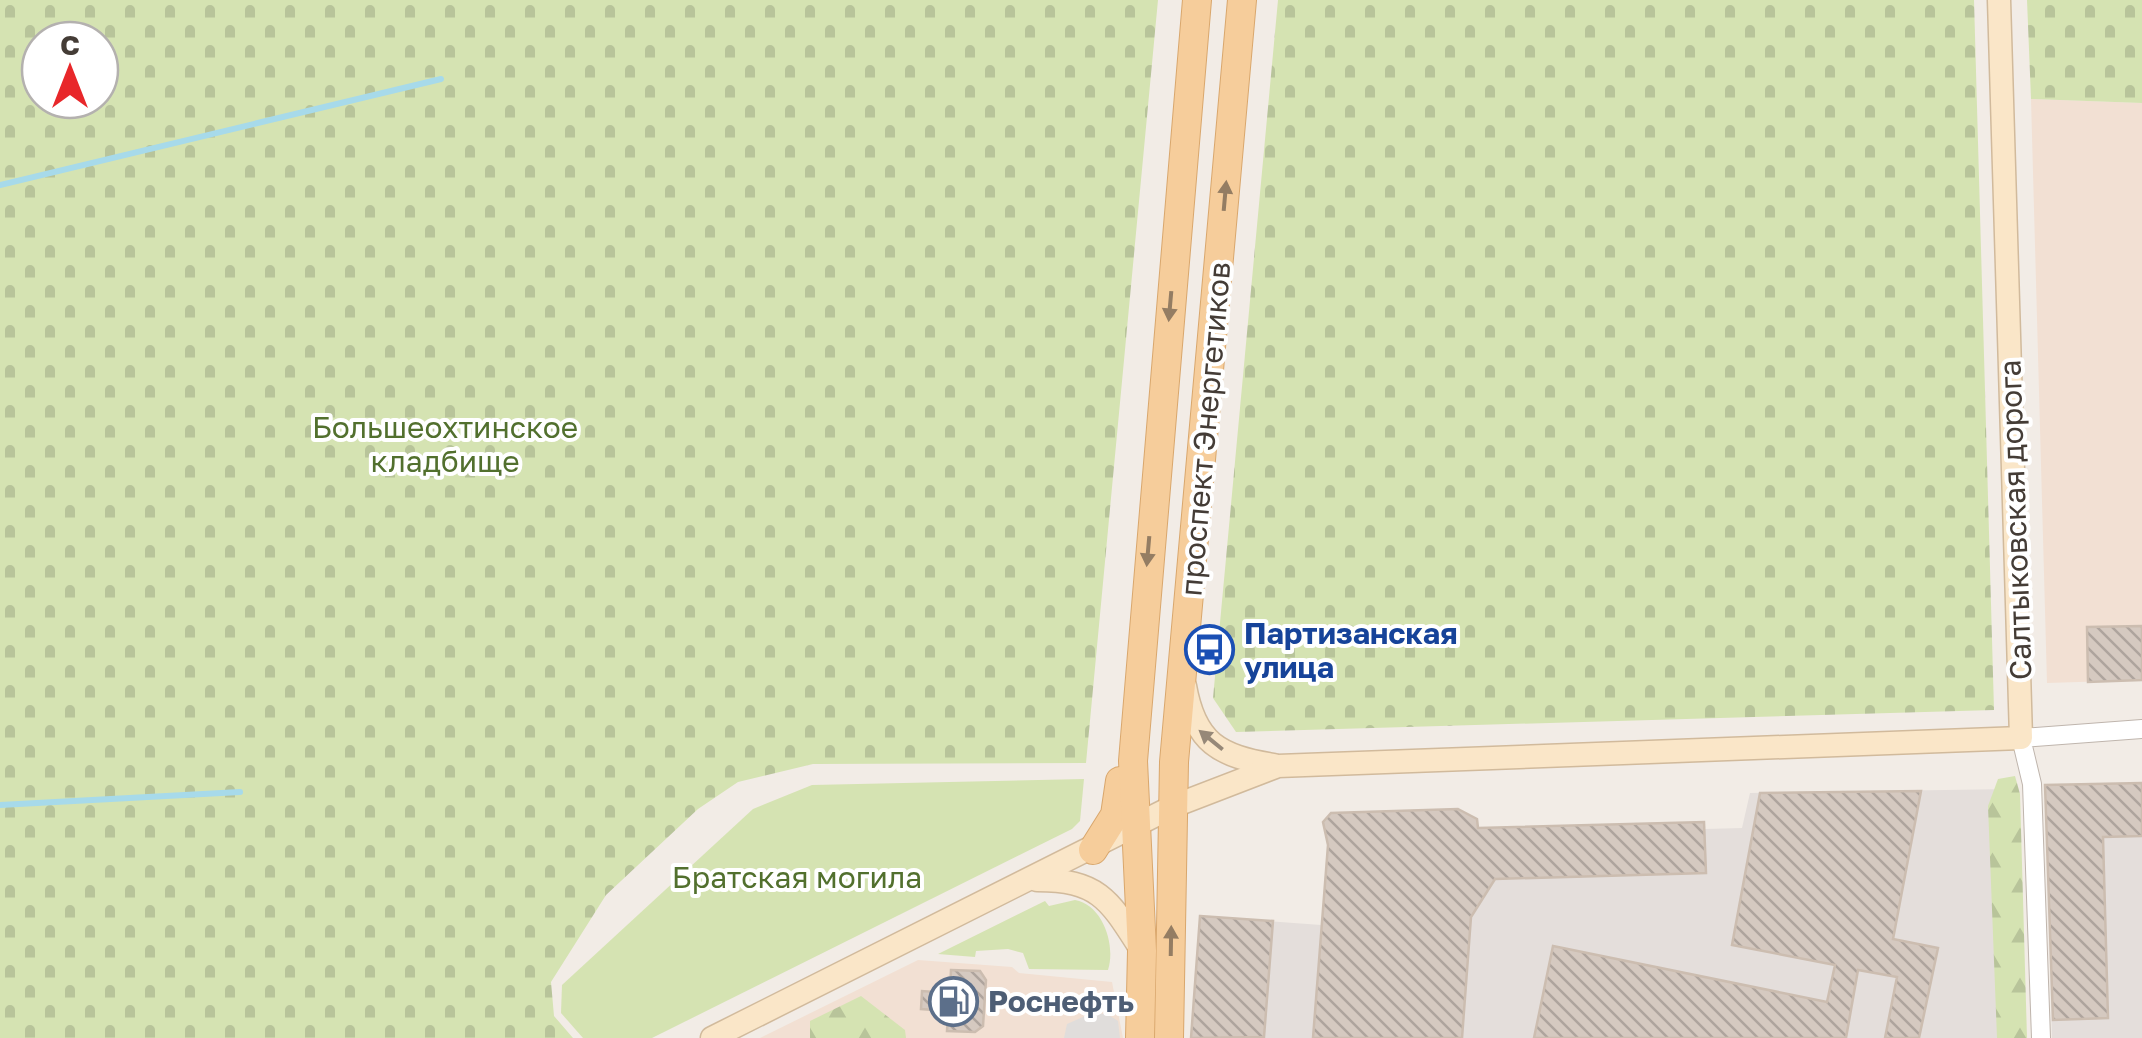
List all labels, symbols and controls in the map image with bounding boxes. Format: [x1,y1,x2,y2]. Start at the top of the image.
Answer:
north arrow [20,20,120,120]
text: С [60,28,80,61]
one-way arrow [1217,179,1233,211]
street label: проспект Энергетиков [1172,260,1238,598]
one-way arrow [1162,291,1178,323]
street label: Салтыковская дорога [1991,359,2039,681]
park label: Большеохтинское кладбище [312,409,578,479]
one-way arrow [1140,535,1156,567]
place label: Партизанская улица [1244,615,1458,685]
bus stop icon: Партизанская улица [1183,624,1235,676]
one-way arrow [1198,730,1224,752]
park label: Братская могила [672,859,922,895]
one-way arrow [1164,924,1180,956]
fuel station icon: Роснефть [927,975,979,1027]
place label: Роснефть [988,983,1134,1019]

